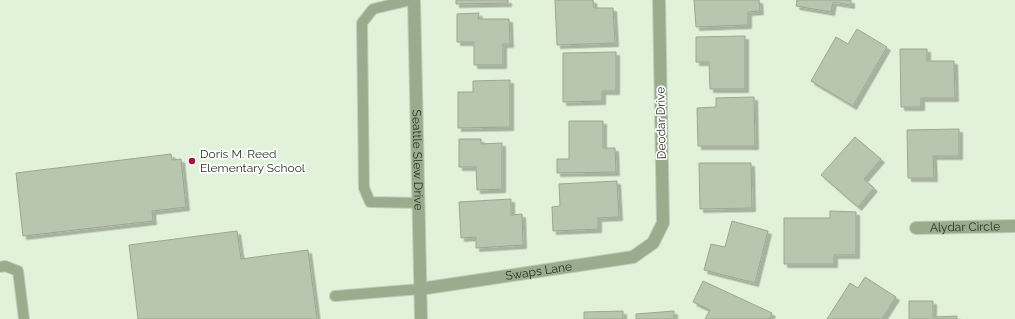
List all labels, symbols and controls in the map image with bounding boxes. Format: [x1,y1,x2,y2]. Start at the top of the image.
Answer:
street label: Deodar Drive [653,87,669,159]
street label: Seattle Slew Drive [409,109,426,211]
place label: Doris M. Reed Elementary School [200,147,306,175]
marker: Doris M. Reed Elementary School [187,156,197,166]
street label: Alydar Circle [930,219,1000,235]
street label: Swaps Lane [504,259,573,283]

